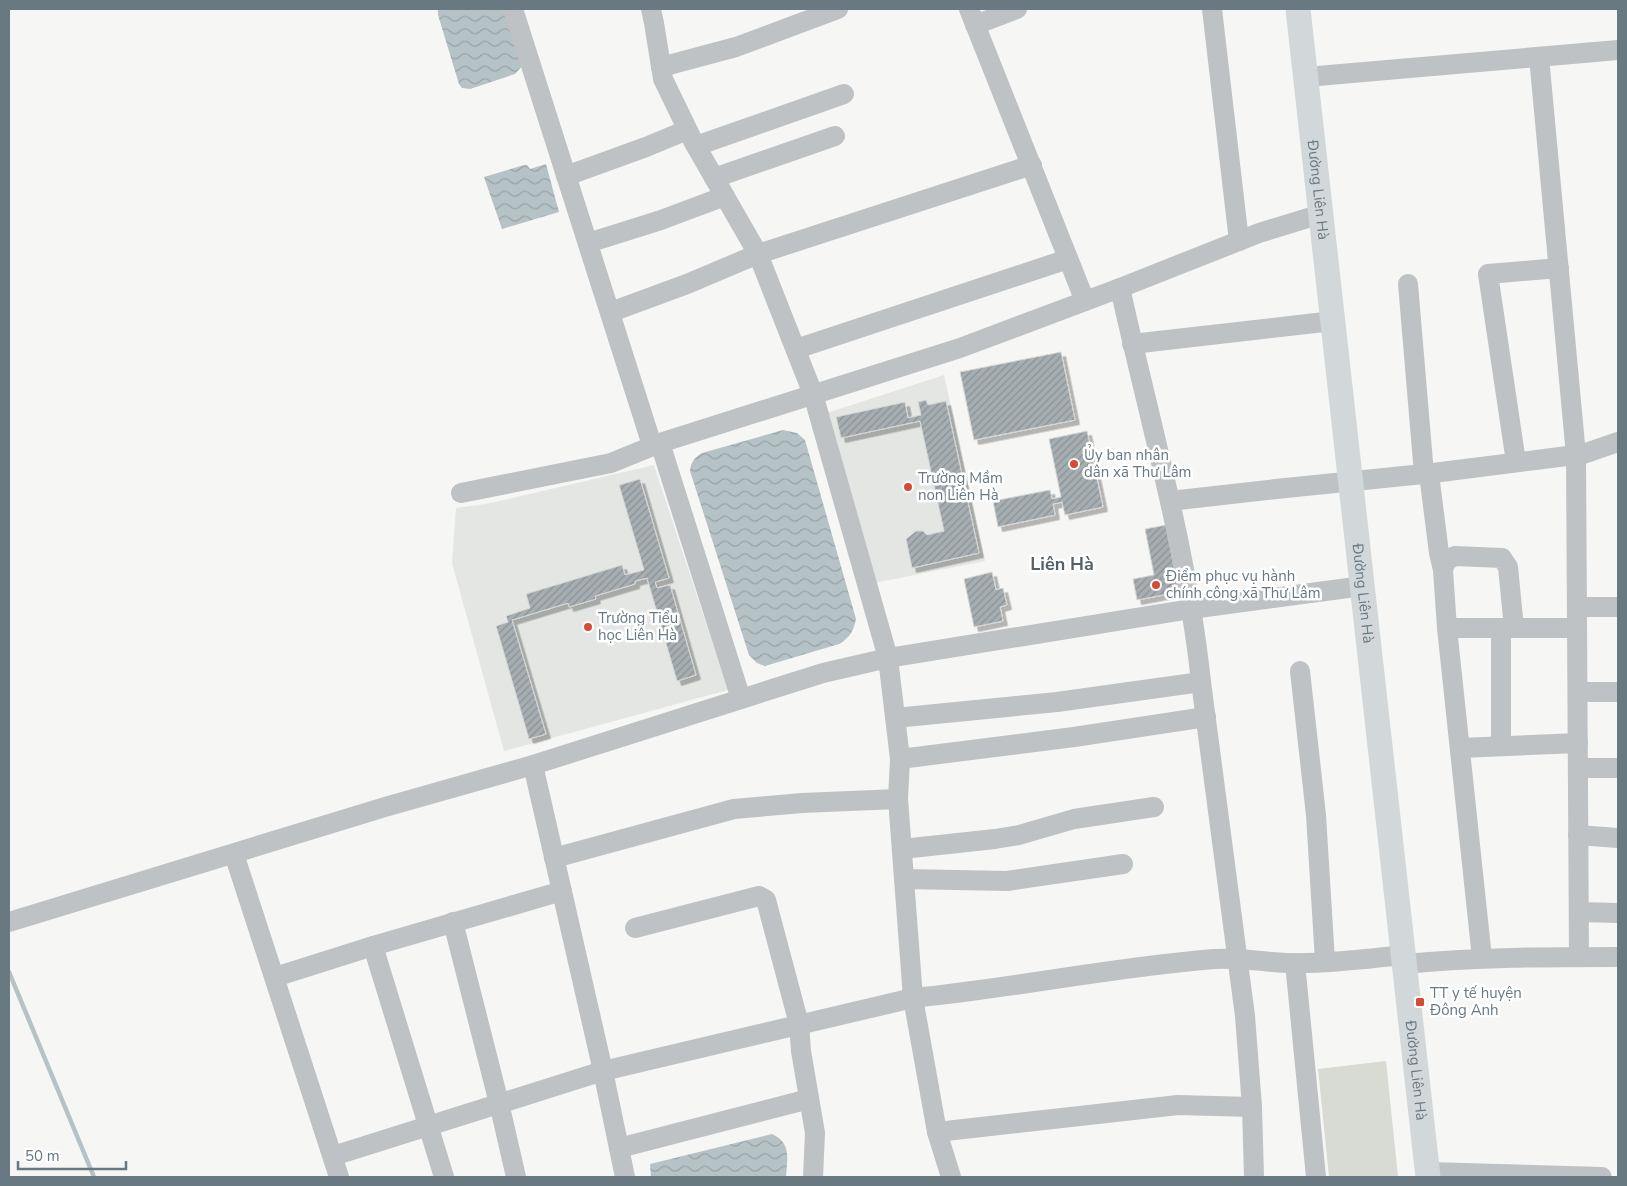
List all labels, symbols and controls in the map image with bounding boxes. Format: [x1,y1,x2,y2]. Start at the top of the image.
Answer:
street label: Đường Liên Hà [1303,138,1334,241]
place label: Ủy ban nhân dân xã Thư Lâm [1084,444,1191,482]
marker: Ủy ban nhân dân xã Thư Lâm [1068,458,1080,470]
place label: Trường Mầm non Liên Hà [918,468,1003,505]
marker: Trường Mầm non Liên Hà [902,481,914,493]
street label: Đường Liên Hà [1347,541,1379,644]
district label: Liên Hà [1030,552,1094,576]
place label: Điểm phục vụ hành chính công xã Thư Lâm [1165,566,1321,603]
marker: Điểm phục vụ hành chính công xã Thư Lâm [1150,579,1162,591]
place label: Trường Tiểu học Liên Hà [598,608,678,645]
marker: Trường Tiểu học Liên Hà [582,621,594,633]
place label: TT y tế huyện Đông Anh [1429,983,1522,1020]
marker: TT y tế huyện Đông Anh [1414,996,1426,1008]
street label: Đường Liên Hà [1401,1018,1432,1121]
scale bar [18,1138,125,1170]
text: 50 m [25,1146,60,1166]

